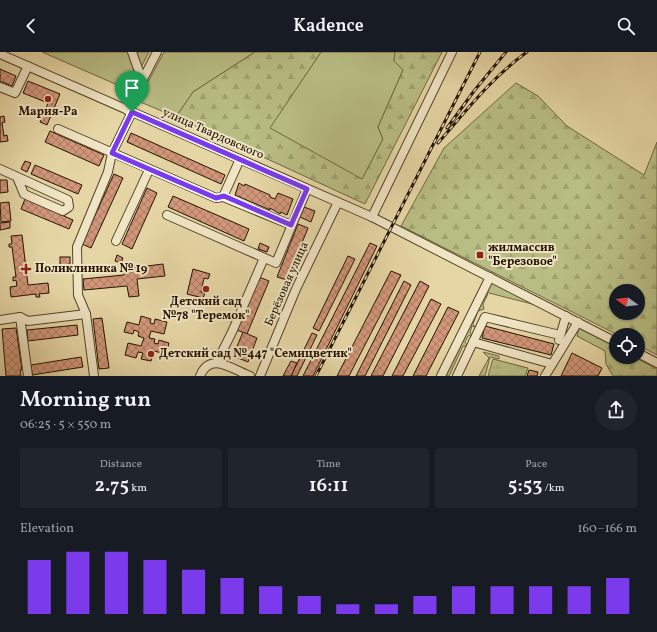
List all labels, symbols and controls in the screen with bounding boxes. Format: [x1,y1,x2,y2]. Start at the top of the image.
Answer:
text: Kadence [293,14,364,39]
icon: back [20,15,42,37]
icon: search [615,15,637,37]
pin [115,71,149,112]
icon: arrive [121,77,143,99]
marker: Мария-Ра [43,94,53,104]
place label: Мария-Ра [19,104,78,120]
street label: улица Твардовского [160,104,266,164]
street label: Берёзовая улица [261,239,313,329]
place label: жилмассив "Березовое" [488,240,557,270]
marker: жилмассив "Березовое" [475,250,485,260]
place label: Поликлиника № 19 [35,261,148,277]
marker: Поликлиника № 19 [20,263,32,275]
marker: Детский сад №78 "Теремок" [201,284,211,294]
north arrow [609,284,645,320]
map controls [609,284,645,364]
place label: Детский сад №78 "Теремок" [162,294,250,324]
button: locate [609,328,645,364]
place label: Детский сад №447 "Семицветик" [159,346,352,362]
marker: Детский сад №447 "Семицветик" [146,349,156,359]
text: Morning run [20,385,151,416]
button: share [595,389,637,431]
text: 06:25 · 5 × 550 m [20,416,111,434]
text: Distance [100,457,142,472]
text: Time [316,457,341,472]
text: Pace [525,457,547,472]
text: 2.75 [95,472,129,500]
text: 16:11 [309,472,348,500]
text: 5:53 [508,472,543,500]
text: km [129,481,147,496]
text: /km [543,481,565,496]
text: Elevation [20,520,74,538]
text: 160–166 m [578,520,637,538]

